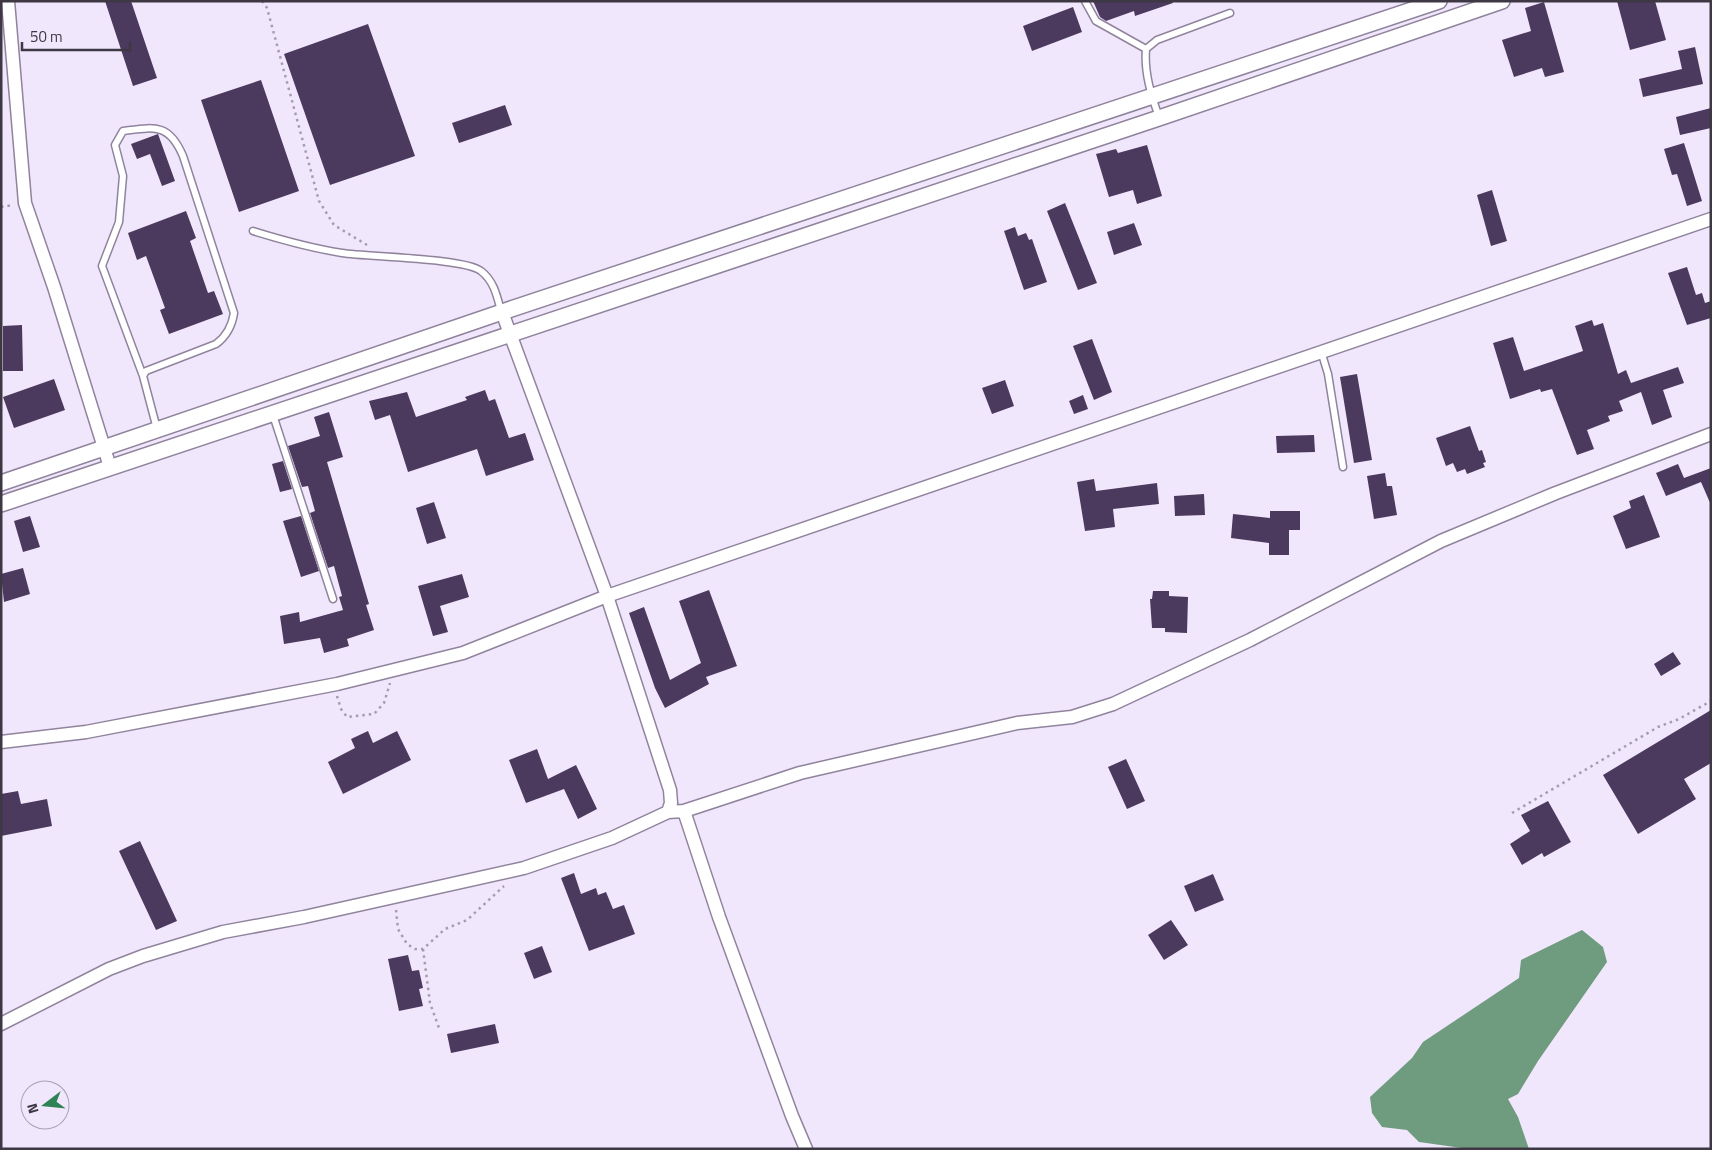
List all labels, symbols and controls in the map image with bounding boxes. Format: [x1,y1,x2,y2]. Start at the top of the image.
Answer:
scale bar [22,20,130,52]
text: 50 m [30,25,63,48]
north arrow [20,1080,70,1130]
text: N [21,1101,43,1116]

